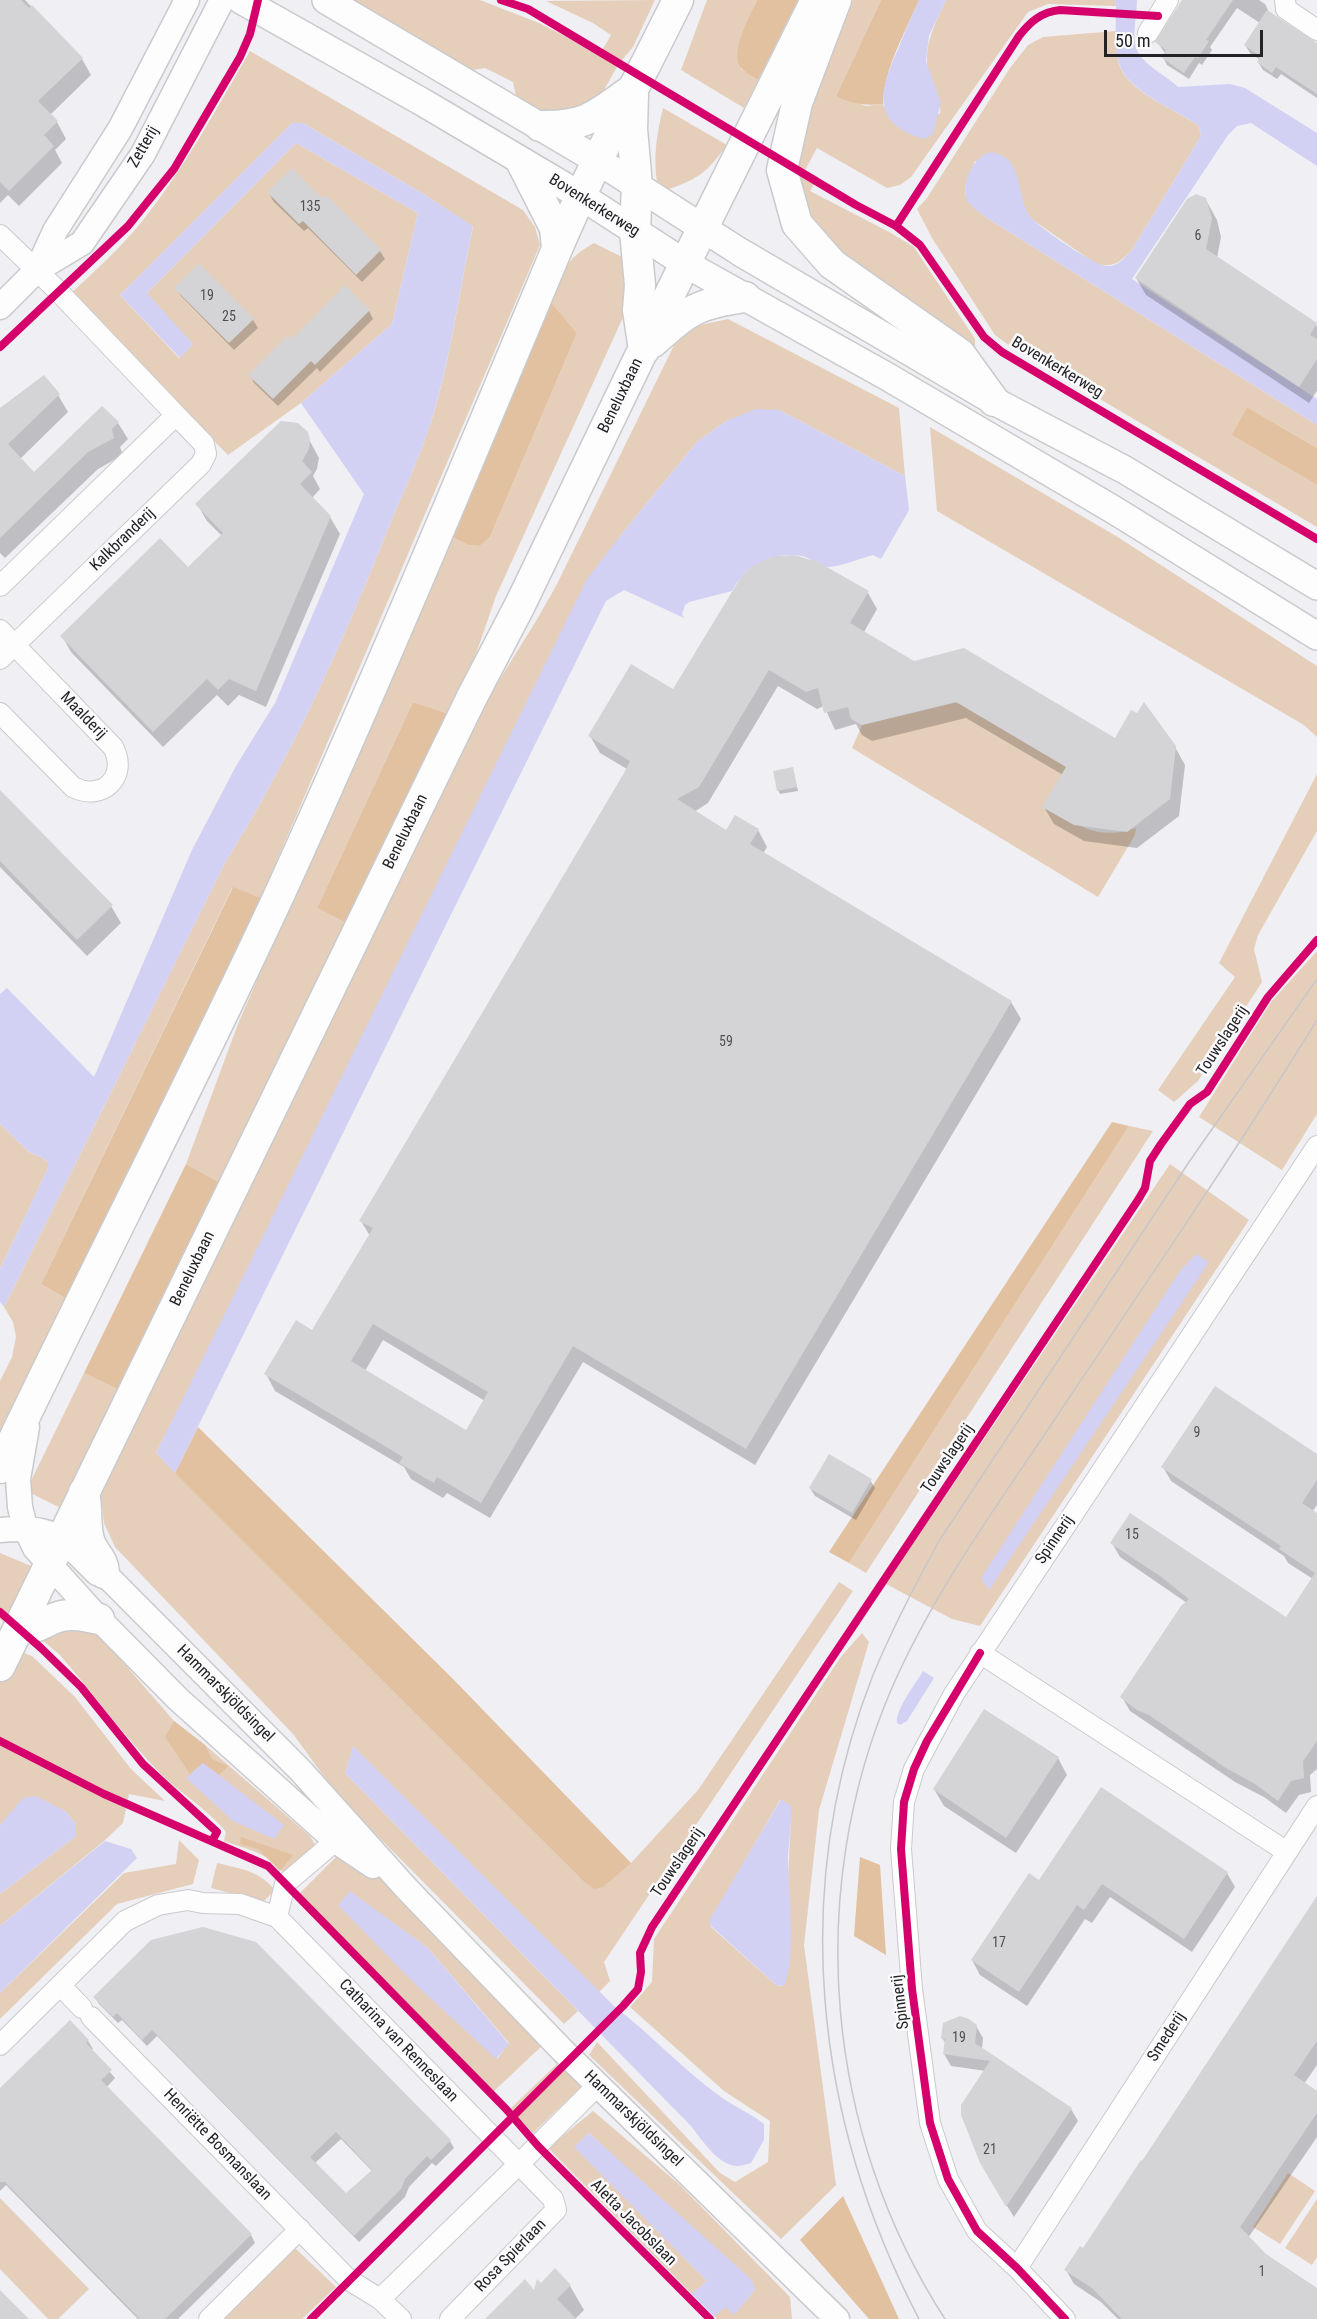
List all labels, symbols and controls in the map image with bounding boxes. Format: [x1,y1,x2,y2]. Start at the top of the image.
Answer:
scale bar [1107,18,1266,56]
text: 50 m [1115,30,1150,51]
street label: Zetterij [124,123,164,171]
street label: Bovenkerkerweg [545,170,643,242]
house number: 135 [300,199,320,215]
house number: 6 [1195,228,1201,244]
house number: 19 [200,288,214,304]
house number: 25 [222,309,236,325]
street label: Bovenkerkerweg [1008,333,1106,403]
street label: Beneluxbaan [595,355,647,437]
street label: Kalkbranderij [87,504,159,576]
street label: Maalderij [56,688,110,744]
street label: Beneluxbaan [380,791,432,873]
street label: Touwslagerij [1193,1002,1253,1080]
house number: 59 [719,1034,733,1050]
street label: Beneluxbaan [167,1228,219,1310]
street label: Touwslagerij [918,1421,978,1497]
house number: 9 [1194,1425,1200,1441]
street label: Spinnerij [1032,1512,1078,1568]
house number: 15 [1125,1527,1139,1543]
street label: Hammarskjöldsingel [172,1641,278,1747]
street label: Touwslagerij [648,1825,708,1901]
house number: 17 [992,1935,1006,1951]
street label: Spinnerij [888,1974,914,2030]
street label: Catharina van Renneslaan [334,1976,462,2106]
street label: Smederij [1144,2009,1190,2065]
house number: 19 [952,2030,966,2046]
street label: Hammarskjöldsingel [580,2067,686,2171]
street label: Henriëtte Bosmanslaan [159,2085,275,2205]
house number: 21 [983,2142,997,2158]
street label: Aletta Jacobslaan [586,2176,680,2270]
street label: Rosa Spierlaan [471,2215,551,2297]
house number: 1 [1259,2264,1265,2280]

